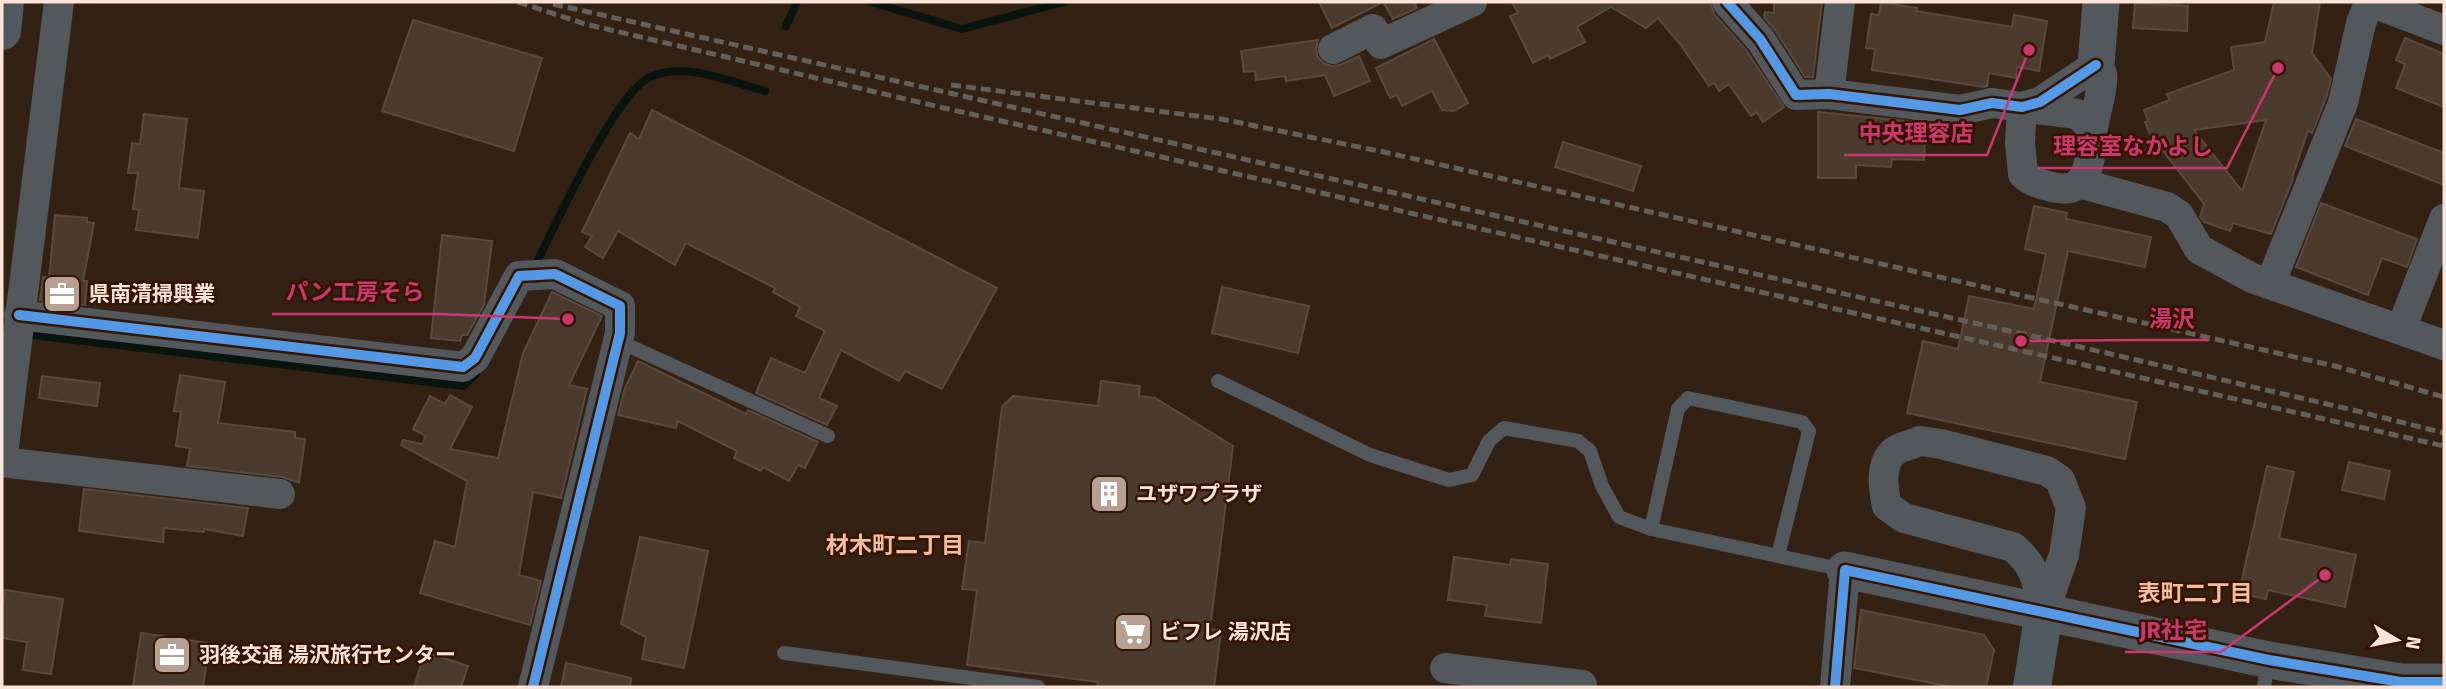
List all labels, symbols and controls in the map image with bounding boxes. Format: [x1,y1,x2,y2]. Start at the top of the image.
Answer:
callout: 中央理容店 [1844,111,1987,155]
text: 中央理容店 [1859,119,1974,147]
callout: 理容室なかよし [2038,124,2227,168]
text: 理容室なかよし [2053,132,2213,160]
callout: パン工房そら [272,270,438,314]
office icon: 県南清掃興業 [41,273,83,315]
text: パン工房そら [285,278,425,306]
place label: 県南清掃興業 [89,281,215,307]
callout: 湯沢 [2135,296,2209,340]
text: 湯沢 [2149,305,2195,333]
building icon: ユザワプラザ [1088,473,1130,515]
place label: ユザワプラザ [1136,481,1262,507]
district label: 材木町二丁目 [826,531,964,559]
district label: 表町二丁目 [2138,579,2253,607]
north arrow [2362,605,2432,675]
callout: JR社宅 [2125,608,2221,652]
supermarket icon: ビフレ 湯沢店 [1112,611,1154,653]
text: JR社宅 [2138,616,2207,644]
place label: ビフレ 湯沢店 [1160,619,1291,645]
office icon: 羽後交通 湯沢旅行センター [151,634,193,676]
text: N [2401,635,2426,651]
place label: 羽後交通 湯沢旅行センター [199,642,456,668]

